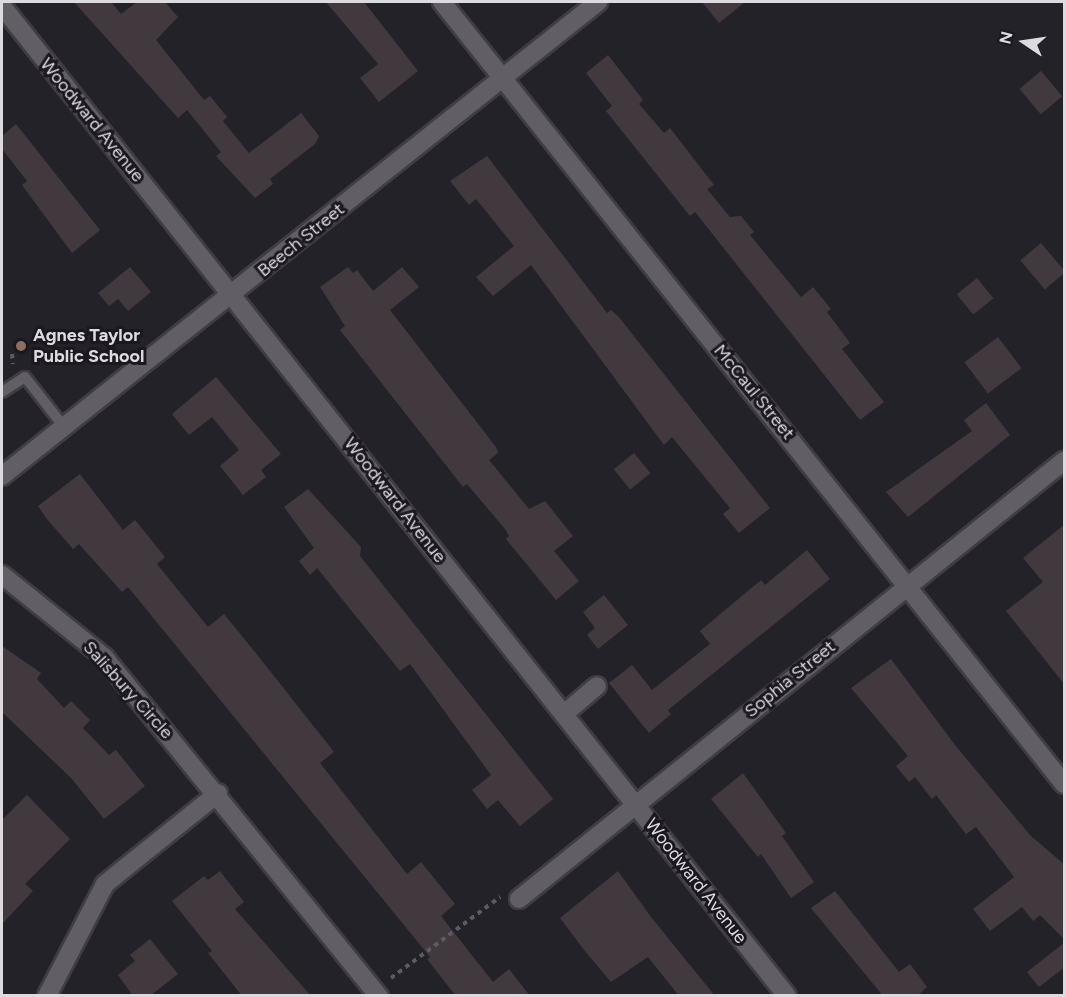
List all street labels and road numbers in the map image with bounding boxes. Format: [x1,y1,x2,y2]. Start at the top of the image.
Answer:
street label: Woodward Avenue [35,54,149,186]
street label: Beech Street [253,198,349,282]
street label: McCaul Street [709,340,799,444]
street label: Woodward Avenue [339,433,451,567]
street label: Sophia Street [740,636,840,722]
street label: Salisbury Circle [78,637,178,743]
street label: Woodward Avenue [640,814,752,948]

